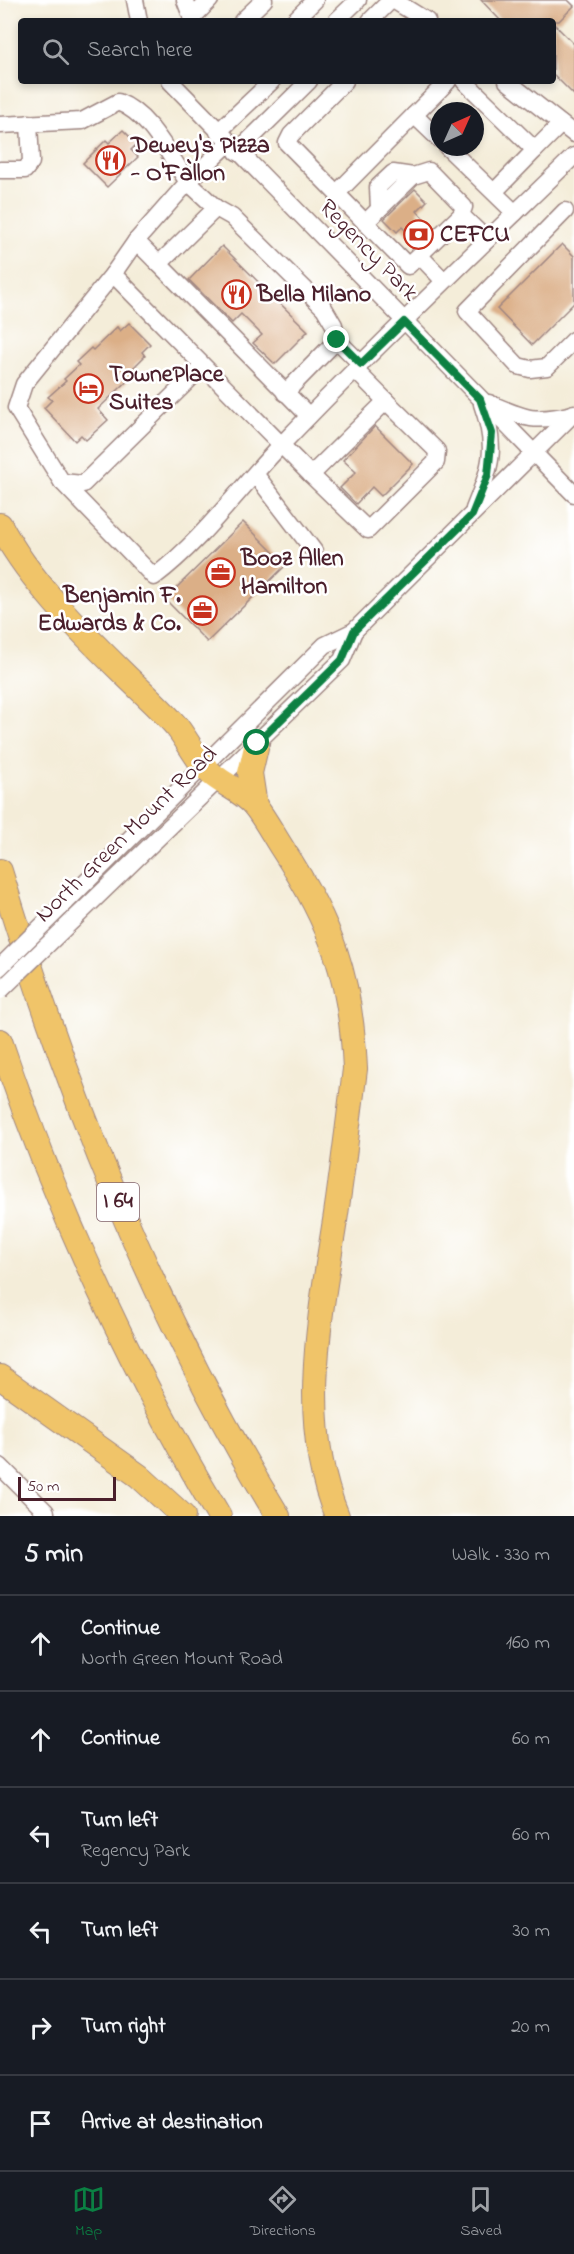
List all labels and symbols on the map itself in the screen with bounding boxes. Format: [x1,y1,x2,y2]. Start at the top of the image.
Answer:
north arrow [430,102,484,156]
place label: Dewey's Pizza - O'Fallon [130,129,270,192]
restaurant icon: Dewey's Pizza - O'Fallon [94,144,126,176]
street label: Regency Park [309,192,426,311]
place label: CEFCU [440,218,510,253]
bank icon: CEFCU [403,219,435,251]
place label: Bella Milano [256,278,371,313]
restaurant icon: Bella Milano [220,279,252,311]
route end [323,326,349,352]
place label: TownePlace Suites [109,358,225,421]
hotel icon: TownePlace Suites [72,373,104,405]
place label: Booz Allen Hamilton [240,542,344,605]
office icon: Booz Allen Hamilton [204,557,236,589]
place label: Benjamin F. Edwards & Co. [38,579,181,642]
office icon: Benjamin F. Edwards & Co. [186,594,218,626]
route start [243,729,269,755]
street label: North Green Mount Road [28,738,227,932]
road number: I 64 [97,1183,139,1221]
scale bar [18,1474,116,1502]

